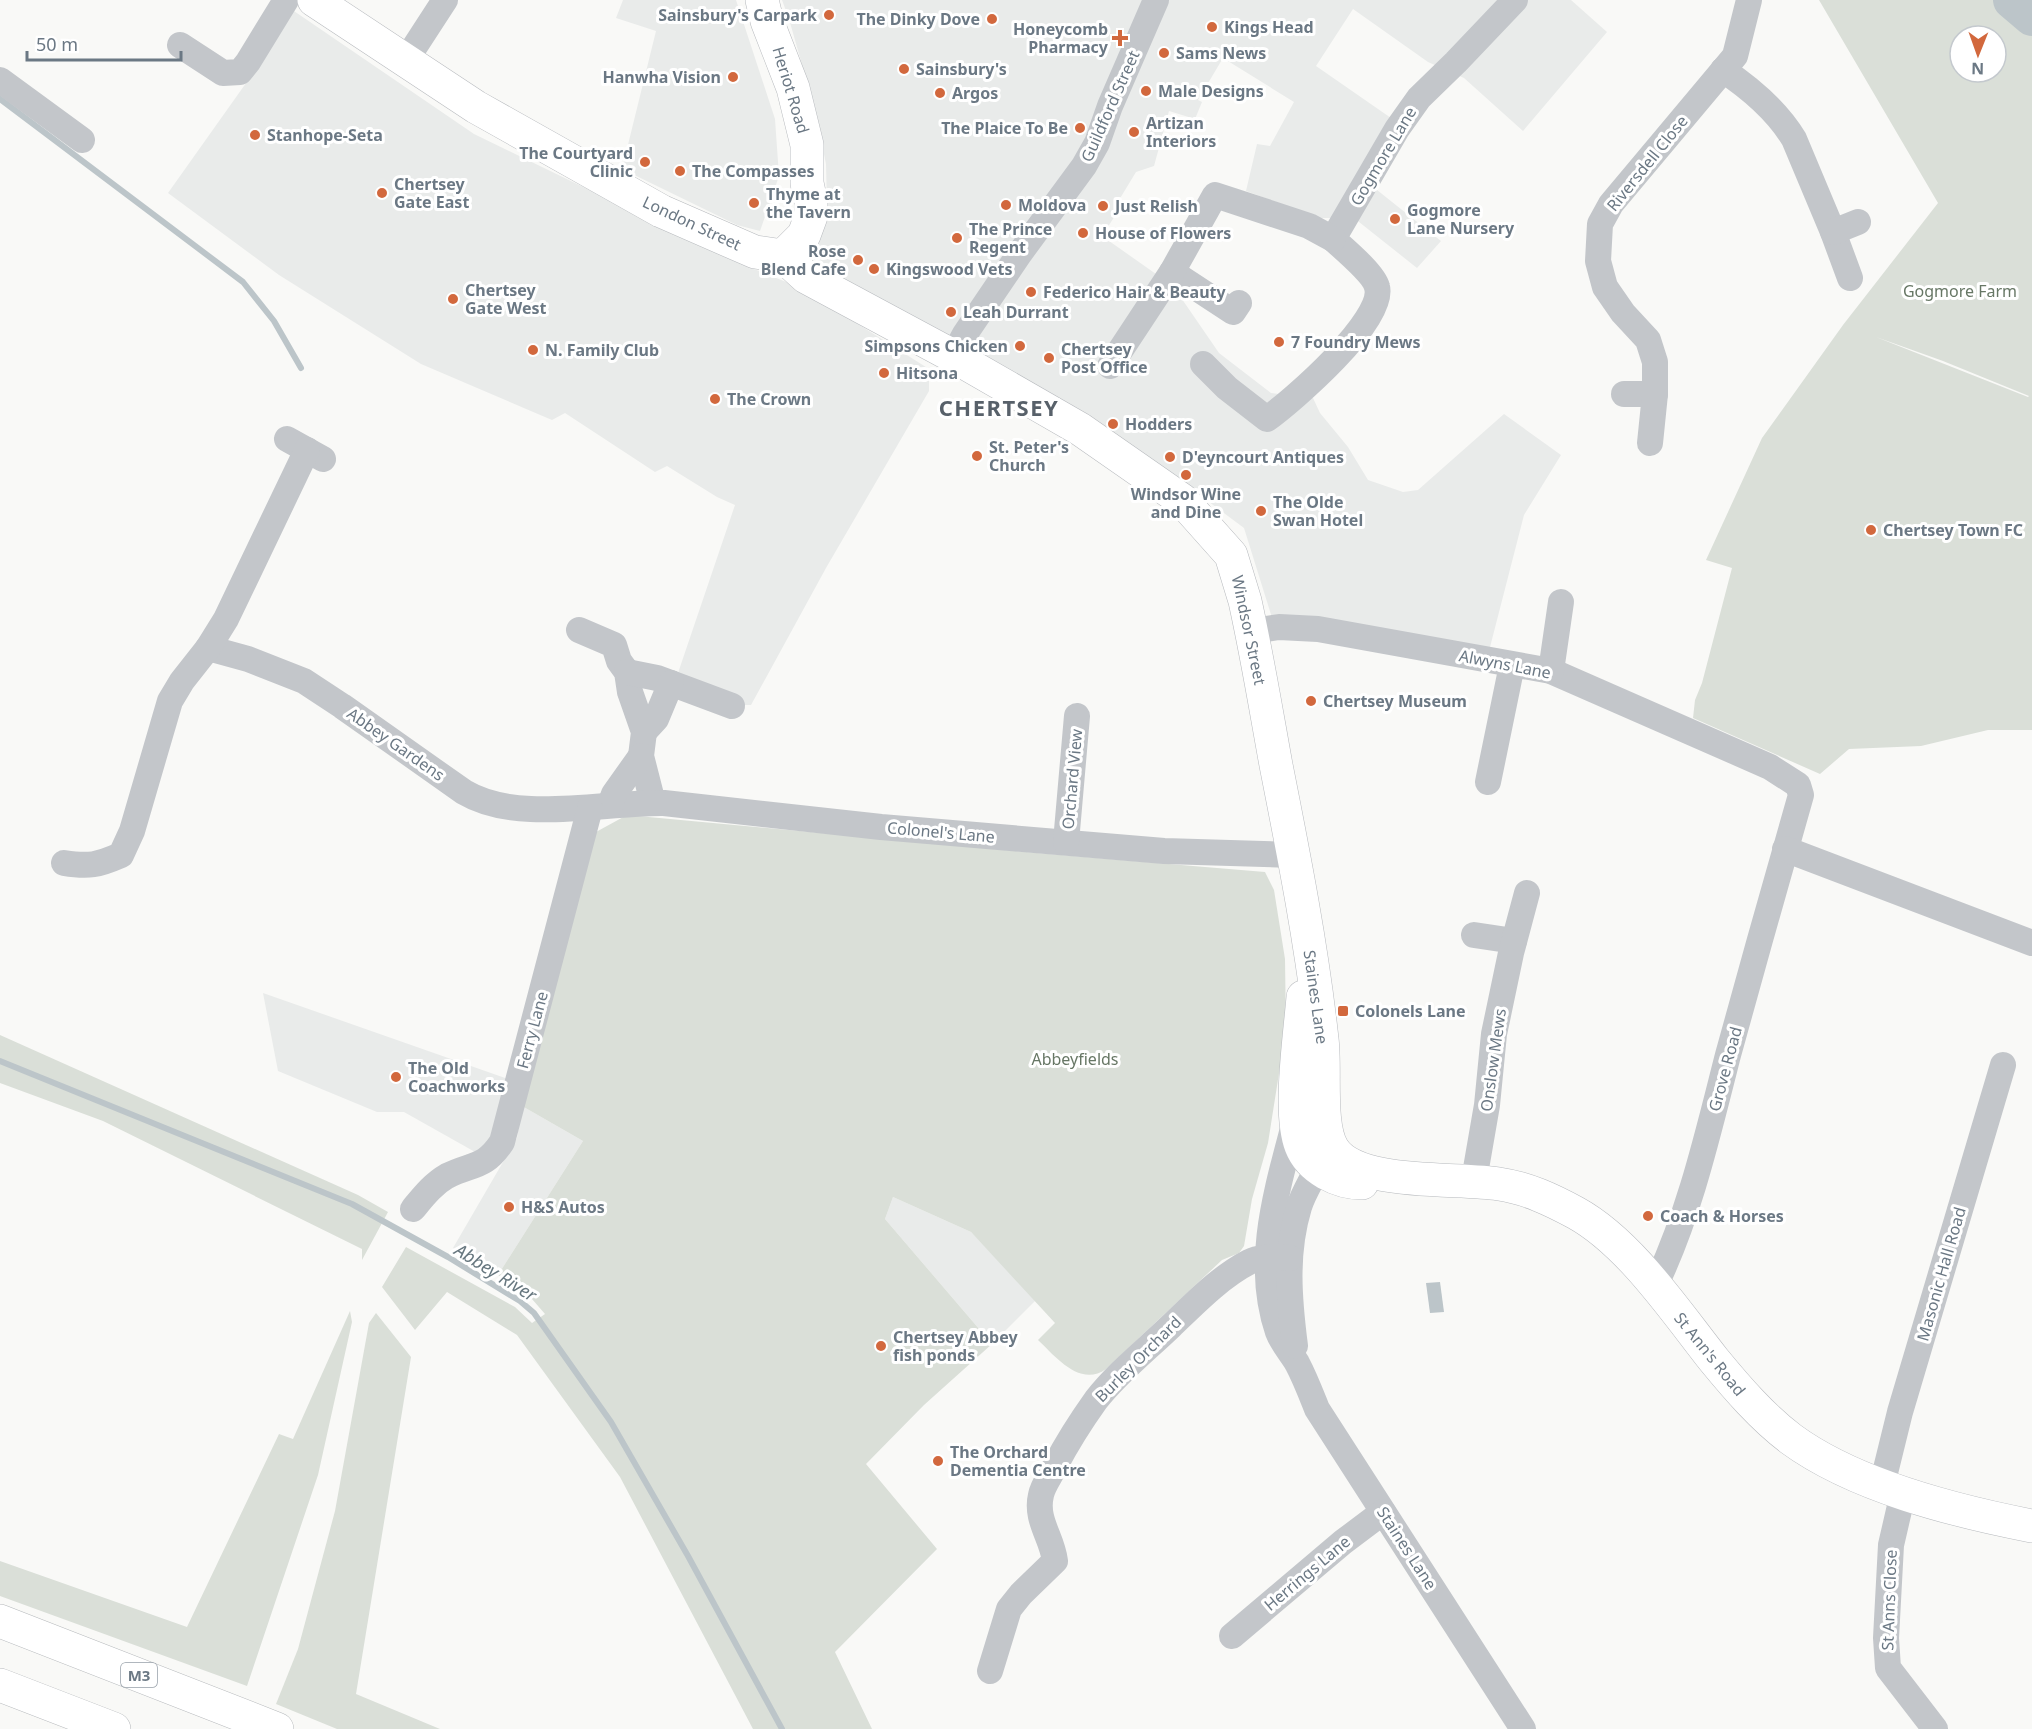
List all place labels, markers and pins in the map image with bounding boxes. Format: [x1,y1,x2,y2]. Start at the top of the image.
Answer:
place label: Sainsbury's Carpark [658,4,817,26]
marker: Sainsbury's Carpark [822,8,836,22]
place label: The Dinky Dove [856,8,980,30]
marker: The Dinky Dove [985,12,999,26]
place label: Kings Head [1224,16,1314,38]
place label: Honeycomb Pharmacy [1013,18,1109,58]
marker: Kings Head [1205,20,1219,34]
marker: Honeycomb Pharmacy [1113,31,1127,45]
place label: Sams News [1176,42,1266,64]
marker: Sams News [1157,46,1171,60]
place label: Sainsbury's [916,58,1007,80]
marker: Sainsbury's [897,62,911,76]
place label: Hanwha Vision [603,66,721,88]
marker: Hanwha Vision [726,70,740,84]
place label: Male Designs [1158,80,1264,102]
place label: Argos [952,82,998,104]
marker: Male Designs [1139,84,1153,98]
marker: Argos [933,86,947,100]
place label: Artizan Interiors [1146,112,1216,152]
place label: The Plaice To Be [941,117,1068,139]
marker: The Plaice To Be [1073,121,1087,135]
place label: Stanhope-Seta [267,124,383,146]
marker: Artizan Interiors [1127,125,1141,139]
marker: Stanhope-Seta [248,128,262,142]
place label: The Courtyard Clinic [519,142,633,182]
marker: The Courtyard Clinic [638,155,652,169]
place label: The Compasses [692,160,815,182]
marker: The Compasses [673,164,687,178]
place label: Chertsey Gate East [394,173,469,213]
place label: Thyme at the Tavern [766,183,851,223]
marker: Chertsey Gate East [375,186,389,200]
place label: Moldova [1018,194,1086,216]
place label: Just Relish [1113,195,1198,217]
marker: Thyme at the Tavern [747,196,761,210]
marker: Moldova [999,198,1013,212]
marker: Just Relish [1096,199,1110,213]
place label: Gogmore Lane Nursery [1407,199,1515,239]
marker: Gogmore Lane Nursery [1388,212,1402,226]
place label: The Prince Regent [969,218,1052,258]
place label: House of Flowers [1095,222,1231,244]
marker: House of Flowers [1076,226,1090,240]
marker: The Prince Regent [950,231,964,245]
place label: Rose Blend Cafe [761,240,846,280]
marker: Rose Blend Cafe [851,253,865,267]
place label: Kingswood Vets [886,258,1013,280]
marker: Kingswood Vets [867,262,881,276]
place label: Chertsey Gate West [465,279,547,319]
place label: Federico Hair & Beauty [1043,281,1227,303]
marker: Federico Hair & Beauty [1024,285,1038,299]
marker: Chertsey Gate West [446,292,460,306]
place label: Leah Durrant [963,301,1069,323]
marker: Leah Durrant [944,305,958,319]
place label: 7 Foundry Mews [1291,331,1421,353]
place label: Simpsons Chicken [864,335,1008,357]
marker: 7 Foundry Mews [1272,335,1286,349]
place label: Chertsey Post Office [1061,338,1148,378]
place label: N. Family Club [545,339,659,361]
marker: Simpsons Chicken [1013,339,1027,353]
marker: N. Family Club [526,343,540,357]
marker: Chertsey Post Office [1042,351,1056,365]
place label: Hitsona [896,362,958,384]
marker: Hitsona [877,366,891,380]
place label: The Crown [727,388,811,410]
marker: The Crown [708,392,722,406]
place label: Hodders [1125,413,1192,435]
marker: Hodders [1106,417,1120,431]
place label: St. Peter's Church [989,436,1069,476]
place label: D'eyncourt Antiques [1182,446,1344,468]
marker: St. Peter's Church [970,449,984,463]
marker: D'eyncourt Antiques [1163,450,1177,464]
marker: Windsor Wine and Dine [1179,468,1193,482]
place label: Windsor Wine and Dine [1131,483,1241,523]
place label: The Olde Swan Hotel [1273,491,1363,531]
marker: The Olde Swan Hotel [1254,504,1268,518]
place label: Chertsey Town FC [1883,519,2023,541]
marker: Chertsey Town FC [1864,523,1878,537]
place label: Chertsey Museum [1323,690,1467,712]
marker: Chertsey Museum [1304,694,1318,708]
place label: Colonels Lane [1355,1000,1465,1022]
marker: Colonels Lane [1336,1004,1350,1018]
place label: The Old Coachworks [408,1057,505,1097]
marker: The Old Coachworks [389,1070,403,1084]
place label: H&S Autos [521,1196,605,1218]
marker: H&S Autos [502,1200,516,1214]
place label: Coach & Horses [1660,1205,1784,1227]
marker: Coach & Horses [1641,1209,1655,1223]
place label: Chertsey Abbey fish ponds [893,1326,1018,1366]
marker: Chertsey Abbey fish ponds [874,1339,888,1353]
place label: The Orchard Dementia Centre [950,1441,1086,1481]
marker: The Orchard Dementia Centre [931,1454,945,1468]

